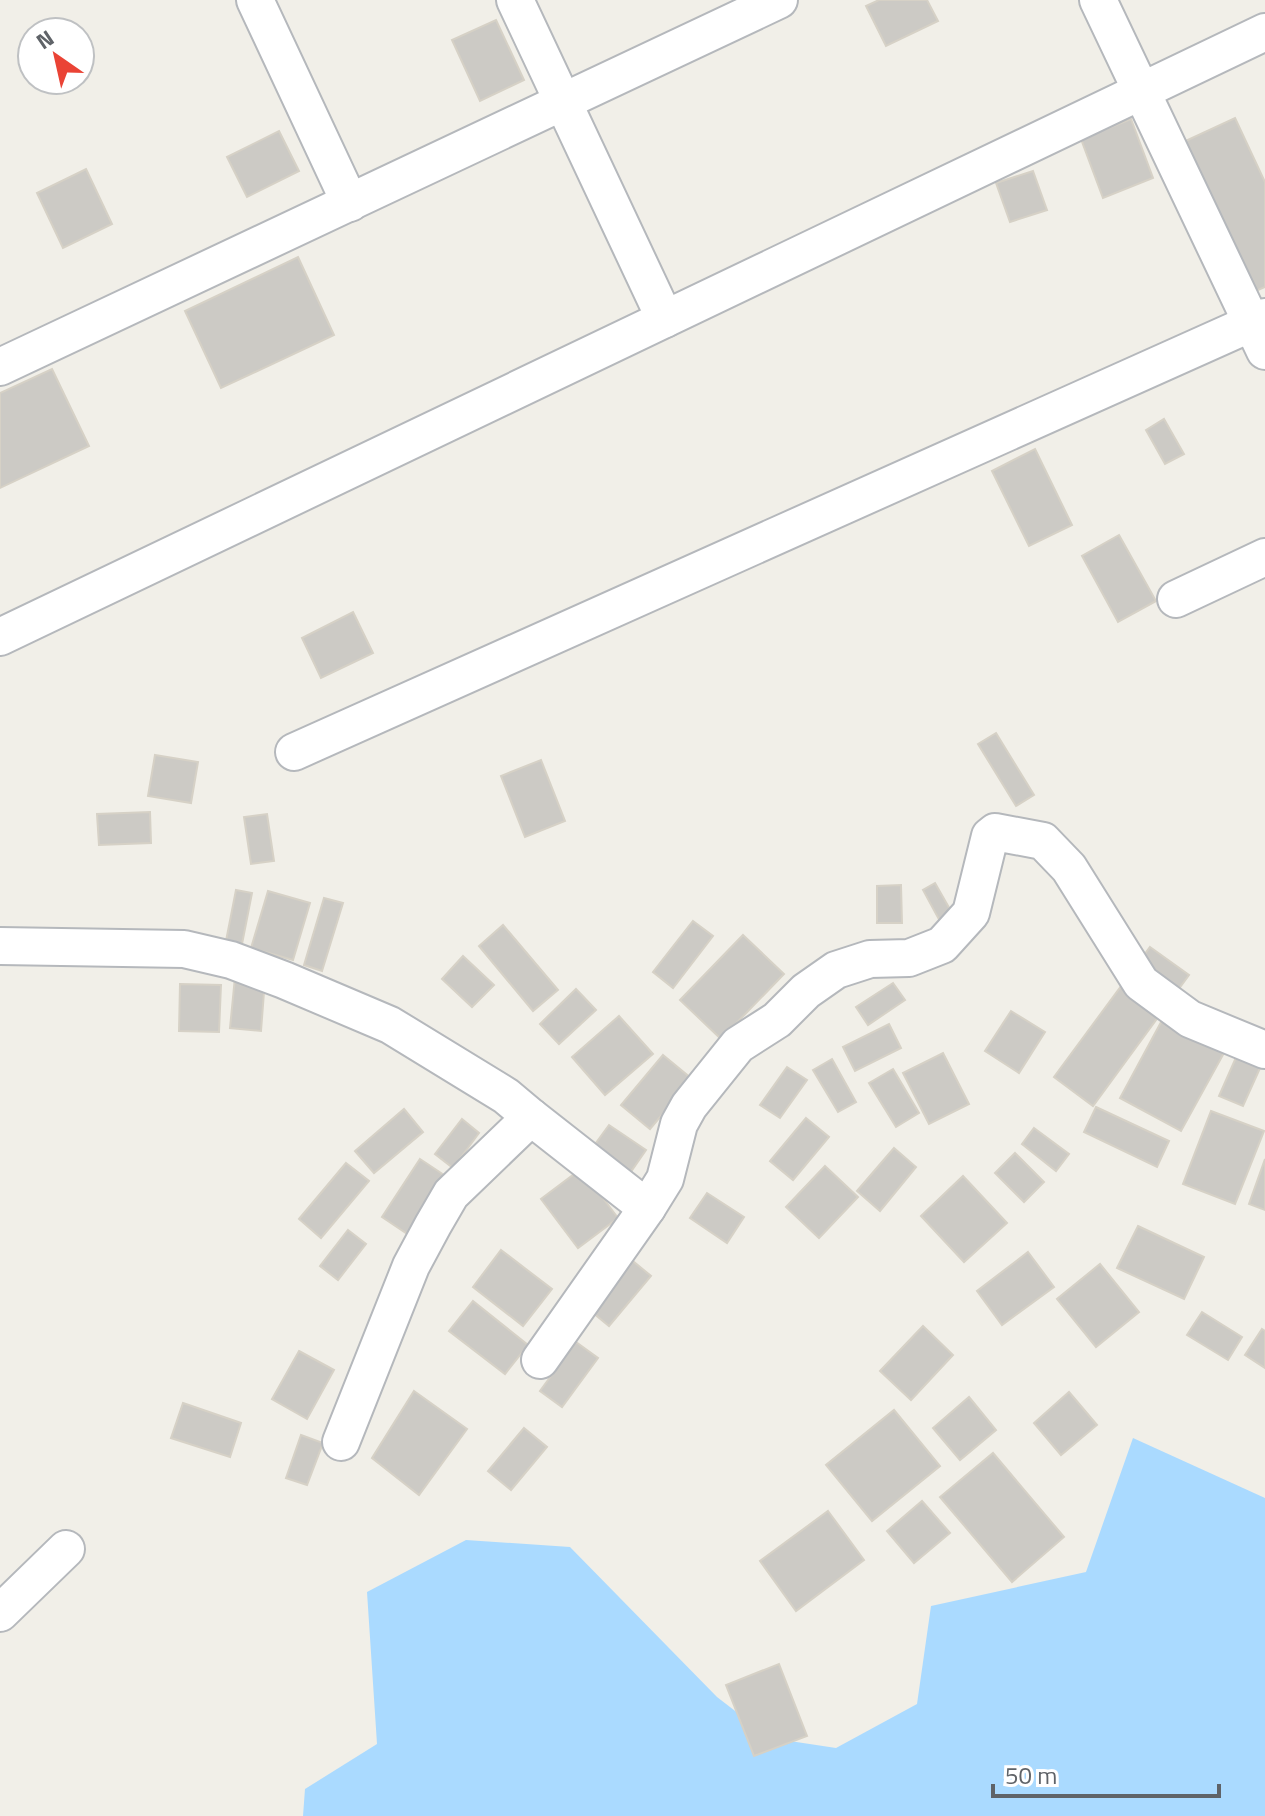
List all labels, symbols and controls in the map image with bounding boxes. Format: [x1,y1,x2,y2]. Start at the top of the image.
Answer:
north arrow [16,16,96,96]
text: N [29,21,61,58]
scale bar [993,1748,1219,1798]
text: 50 m [1005,1757,1057,1793]

